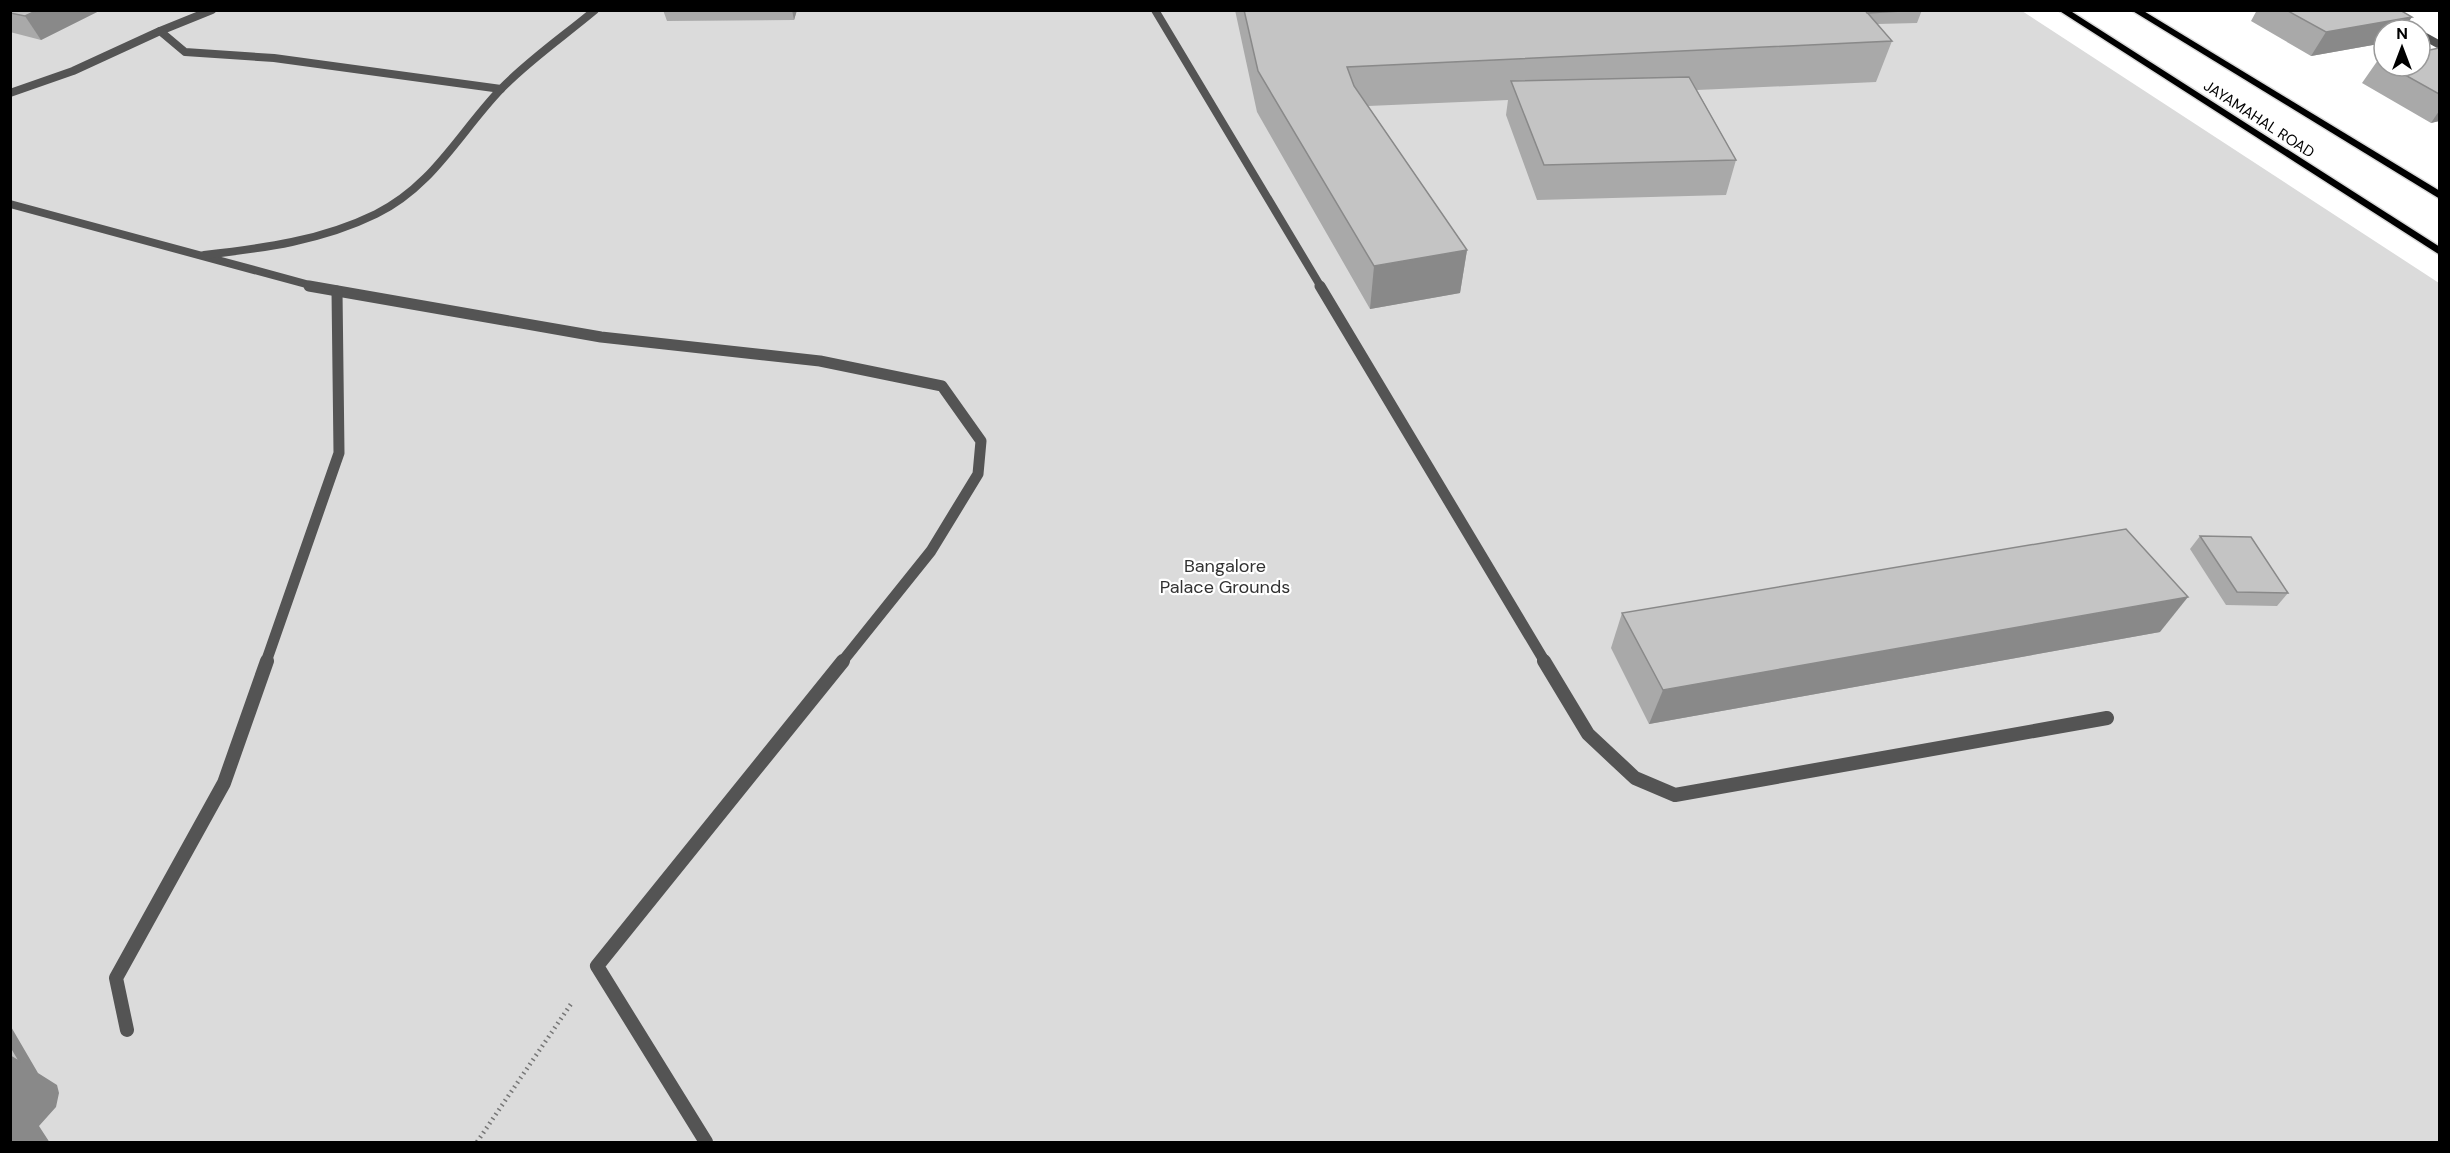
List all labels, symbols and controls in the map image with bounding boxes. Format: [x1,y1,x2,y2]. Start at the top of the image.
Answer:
north arrow [2372,18,2432,78]
text: N [2396,23,2408,44]
street label: JAYAMAHAL ROAD [2200,76,2318,162]
park label: Bangalore Palace Grounds [1160,554,1290,599]

